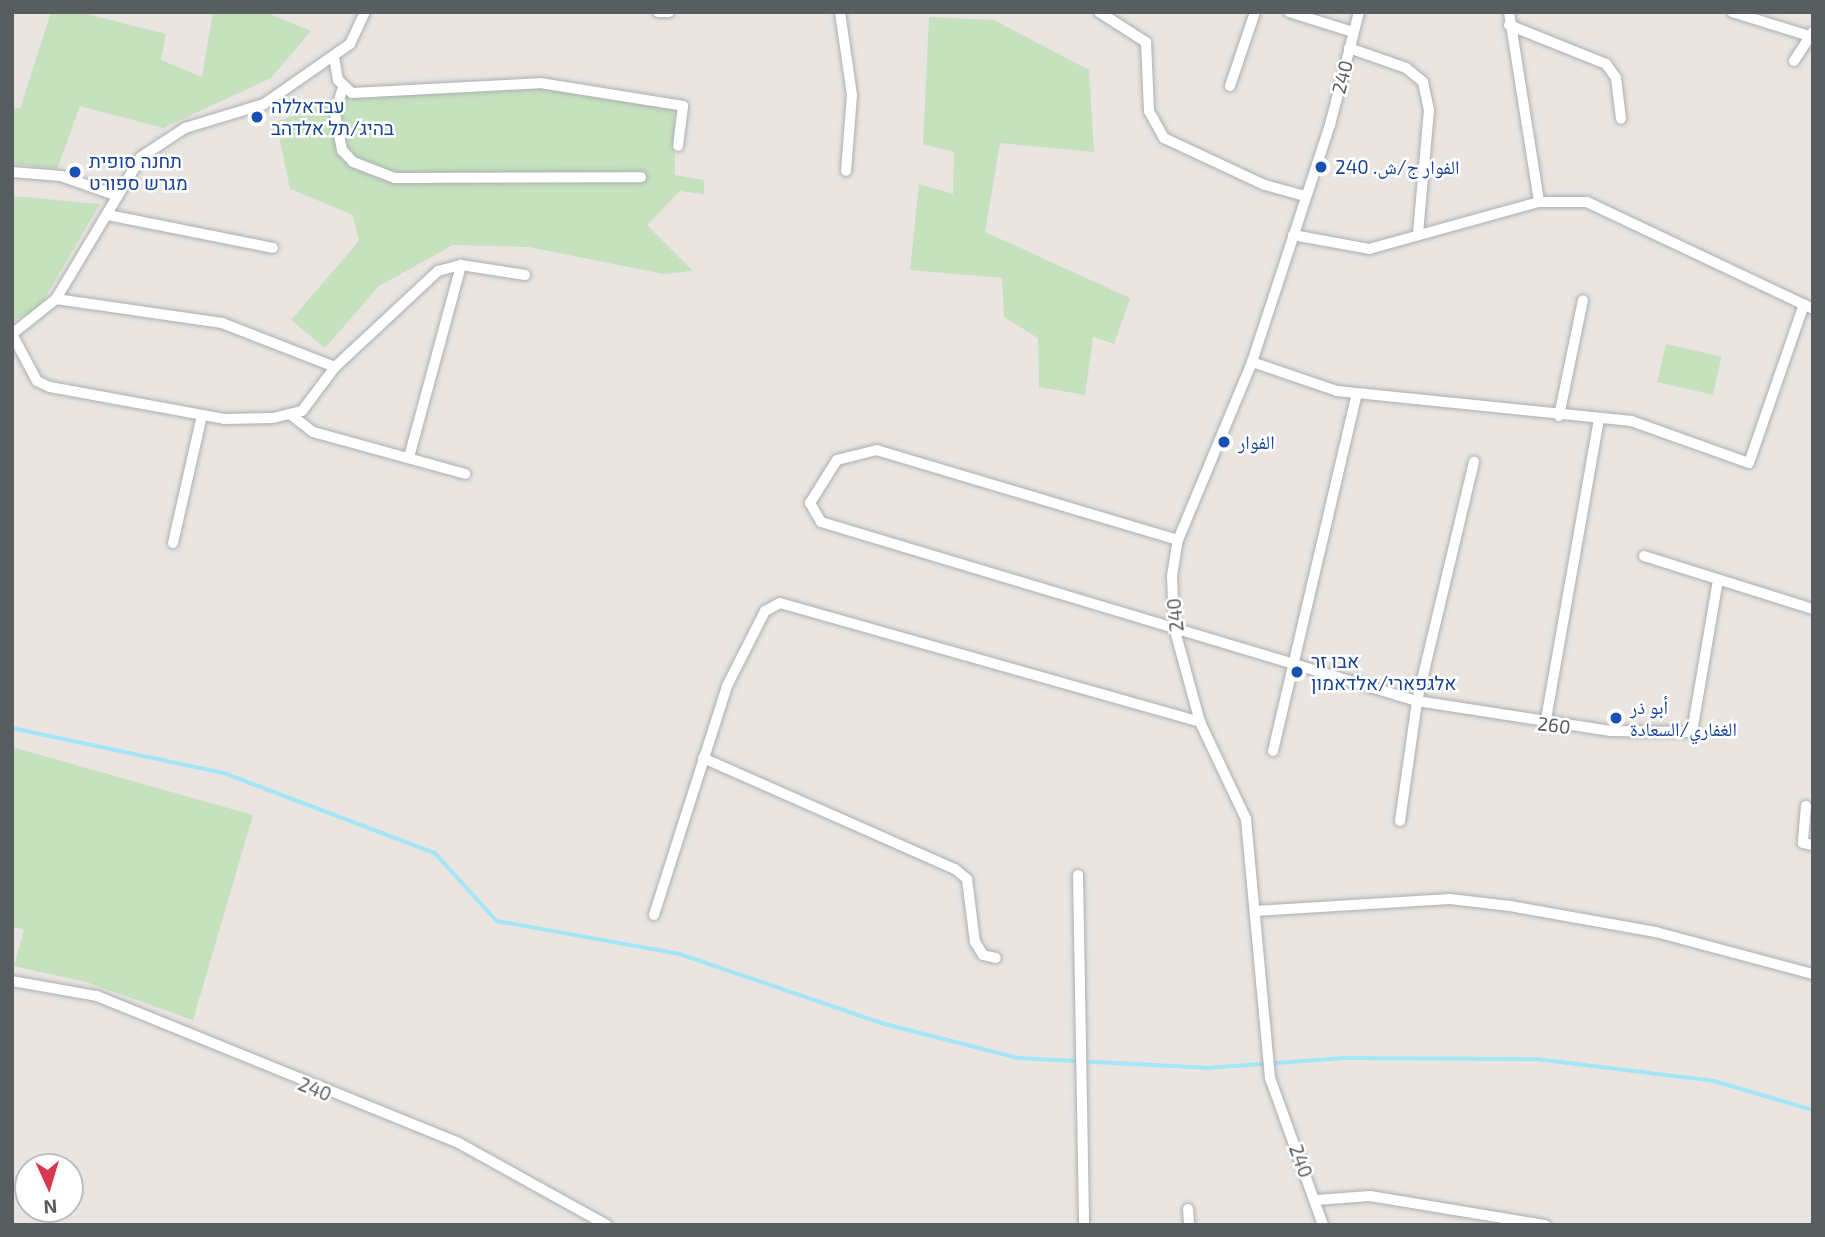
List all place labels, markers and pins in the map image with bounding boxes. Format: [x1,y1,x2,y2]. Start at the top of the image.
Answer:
place label: עבדאללה בהיג/תל אלדהב [271,95,394,139]
marker: עבדאללה בהיג/תל אלדהב [249,109,265,125]
place label: תחנה סופית מגרש ספורט [89,150,188,194]
place label: الفوار ج/ش. 240 [1335,156,1459,178]
marker: الفوار ج/ش. 240 [1313,159,1329,175]
marker: תחנה סופית מגרש ספורט [67,164,83,180]
place label: الفوار [1238,431,1275,453]
marker: الفوار [1216,434,1232,450]
place label: אבו זר אלגפארי/אלדאמון [1311,650,1456,694]
marker: אבו זר אלגפארי/אלדאמון [1289,664,1305,680]
place label: أبو ذر الغفاري/السعادة [1630,696,1737,740]
marker: أبو ذر الغفاري/السعادة [1608,710,1624,726]

